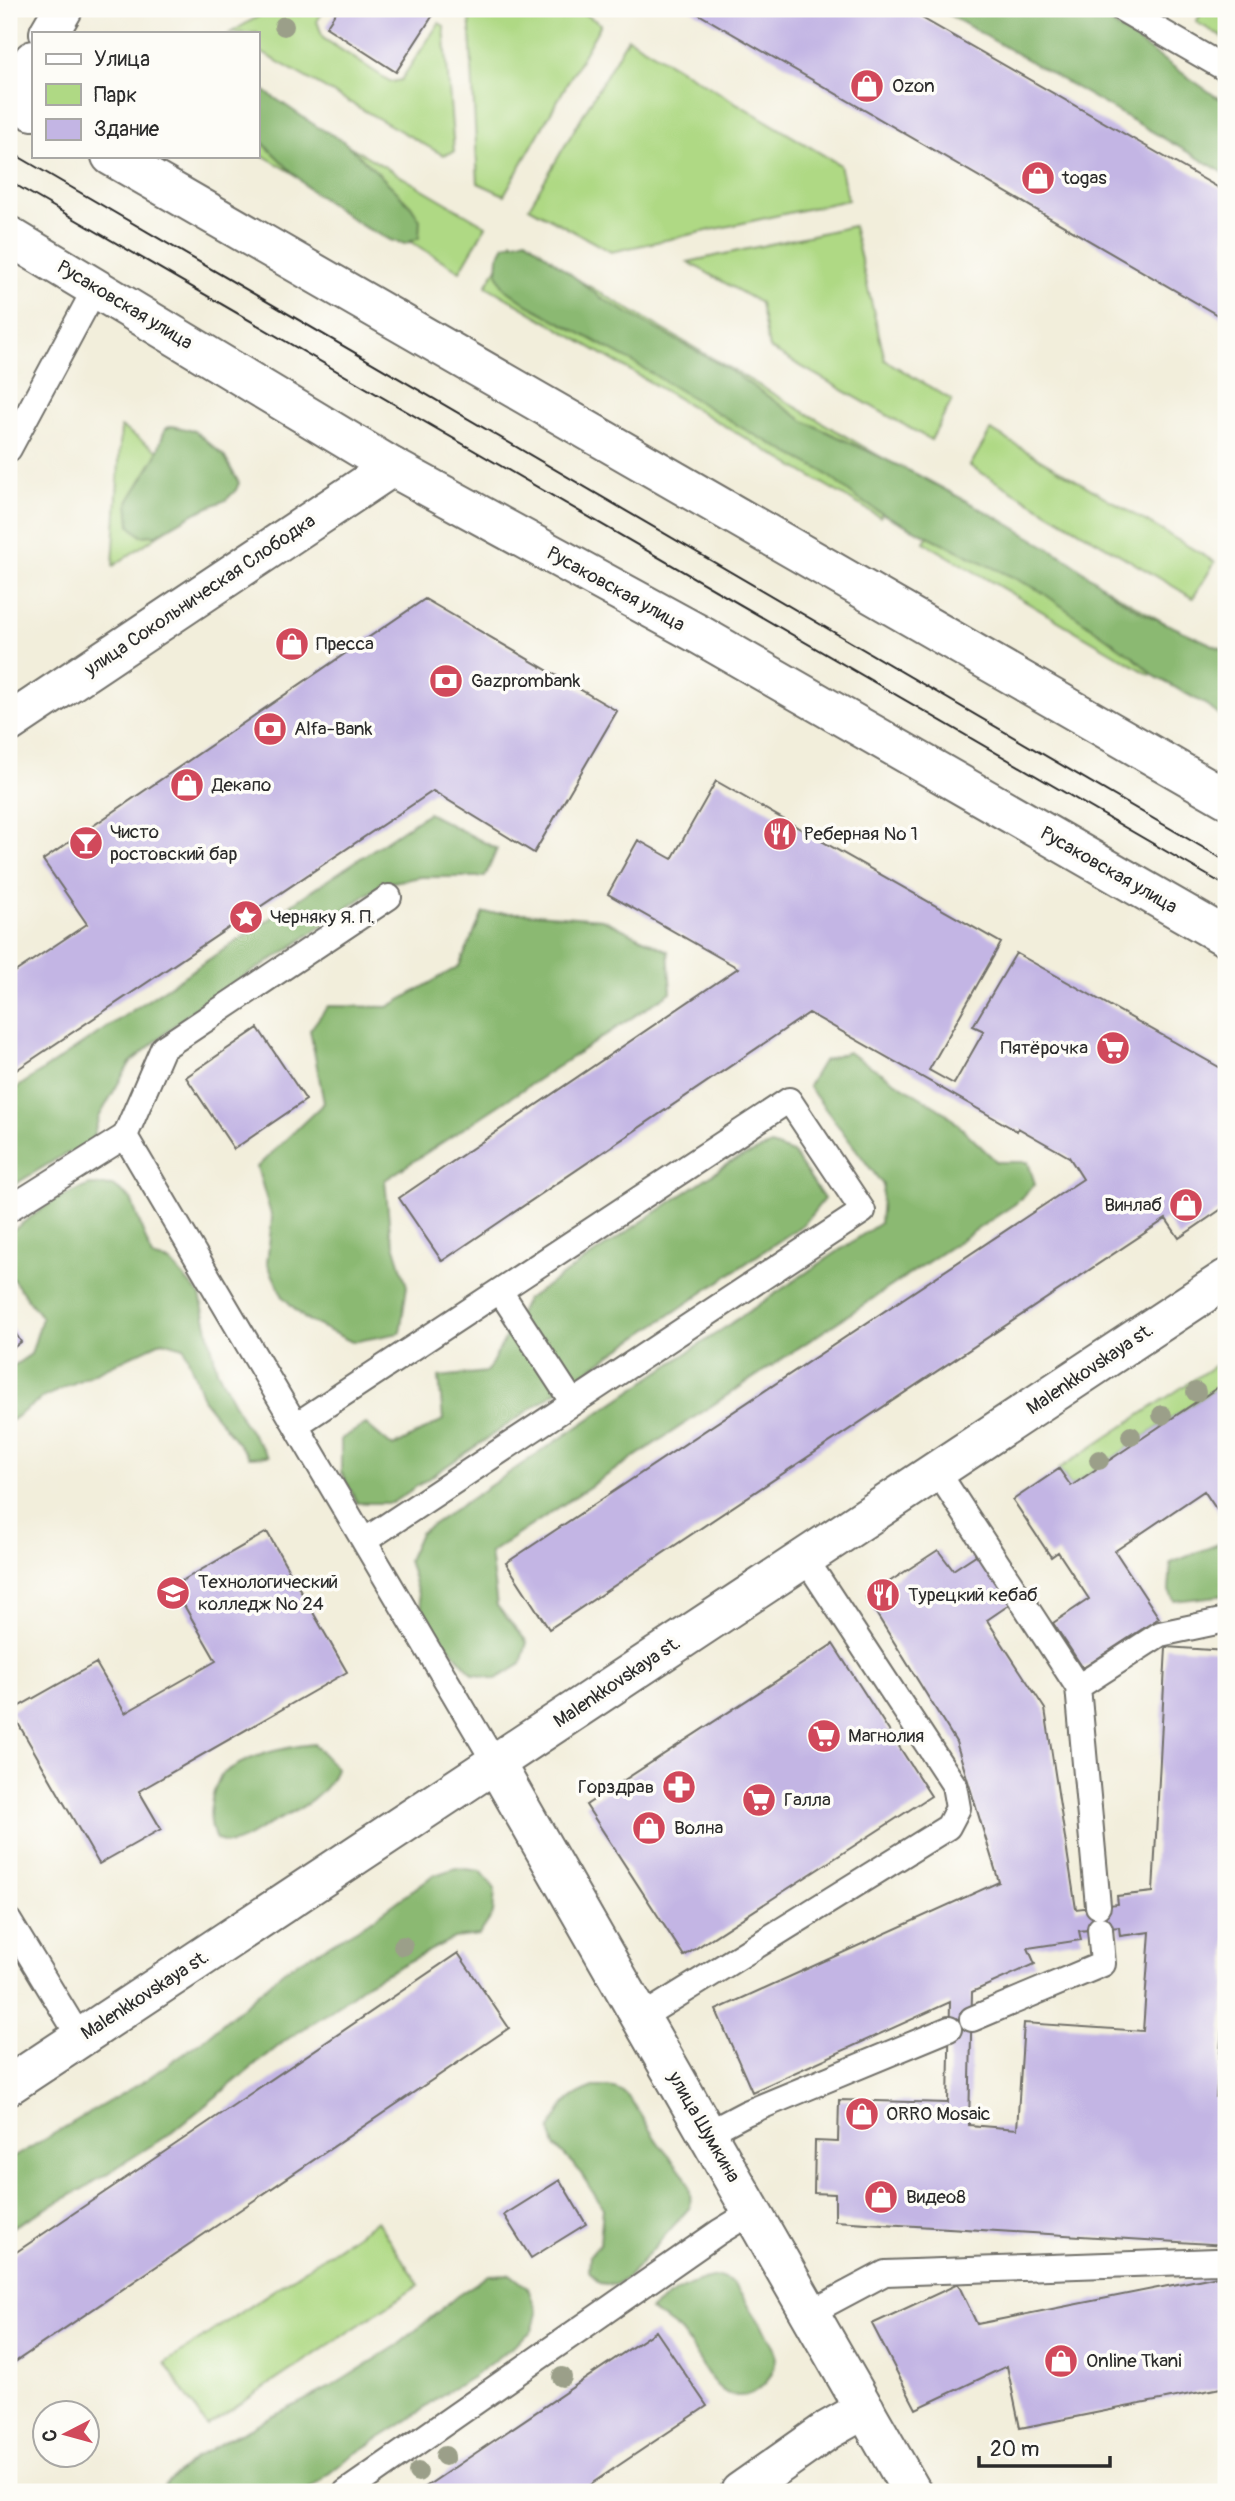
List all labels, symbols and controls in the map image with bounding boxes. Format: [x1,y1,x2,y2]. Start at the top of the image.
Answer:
legend [32,32,259,158]
text: Улица [94,46,150,73]
shop icon: Ozon [848,67,886,105]
place label: Ozon [892,74,935,98]
text: Парк [94,82,137,109]
text: Здание [94,116,160,143]
shop icon: togas [1019,159,1057,197]
place label: togas [1061,166,1107,190]
street label: Русаковская улица [53,255,197,355]
street label: улица Сокольническая Слободка [79,509,320,682]
street label: Русаковская улица [543,541,689,637]
shop icon: Пресса [273,625,311,663]
place label: Пресса [316,632,374,656]
bank icon: Gazprombank [427,662,465,700]
place label: Gazprombank [471,669,581,693]
bank icon: Alfa-Bank [251,710,289,748]
place label: Alfa-Bank [294,717,373,741]
shop icon: Декапо [168,766,206,804]
place label: Декапо [211,773,271,797]
restaurant icon: Реберная № 1 [761,815,799,853]
place label: Чисто ростовский бар [110,820,237,866]
street label: Русаковская улица [1036,821,1182,919]
place label: Реберная № 1 [804,822,918,846]
bar icon: Чисто ростовский бар [67,824,105,862]
place icon: Черняку Я. П. [227,898,265,936]
place label: Черняку Я. П. [270,905,375,929]
supermarket icon: Пятёрочка [1094,1029,1132,1067]
place label: Пятёрочка [1000,1036,1088,1060]
shop icon: Винлаб [1167,1186,1205,1224]
place label: Винлаб [1104,1193,1162,1217]
street label: Malenkkovskaya st. [1022,1318,1158,1420]
place label: Технологический колледж № 24 [198,1570,338,1616]
school or university icon: Технологический колледж № 24 [154,1574,192,1612]
restaurant icon: Турецкий кебаб [864,1576,902,1614]
place label: Турецкий кебаб [908,1583,1038,1607]
street label: Malenkkovskaya st. [549,1631,685,1733]
supermarket icon: Магнолия [805,1717,843,1755]
place label: Магнолия [848,1724,924,1748]
pharmacy icon: Горздрав [660,1768,698,1806]
place label: Горздрав [578,1775,654,1799]
supermarket icon: Галла [740,1781,778,1819]
place label: Галла [784,1788,831,1812]
shop icon: Волна [630,1809,668,1847]
place label: Волна [674,1816,723,1840]
street label: Malenkkovskaya st. [76,1945,214,2045]
street label: улица Шумкина [662,2066,746,2187]
shop icon: ORRO Mosaic [843,2095,881,2133]
place label: ORRO Mosaic [886,2102,991,2126]
shop icon: Видео8 [862,2178,900,2216]
place label: Видео8 [906,2185,966,2209]
shop icon: Online Tkani [1042,2342,1080,2380]
place label: Online Tkani [1086,2349,1182,2373]
north arrow [32,2400,102,2470]
scale bar [979,2424,1111,2468]
text: С [38,2428,63,2443]
text: 20 m [990,2436,1039,2463]

